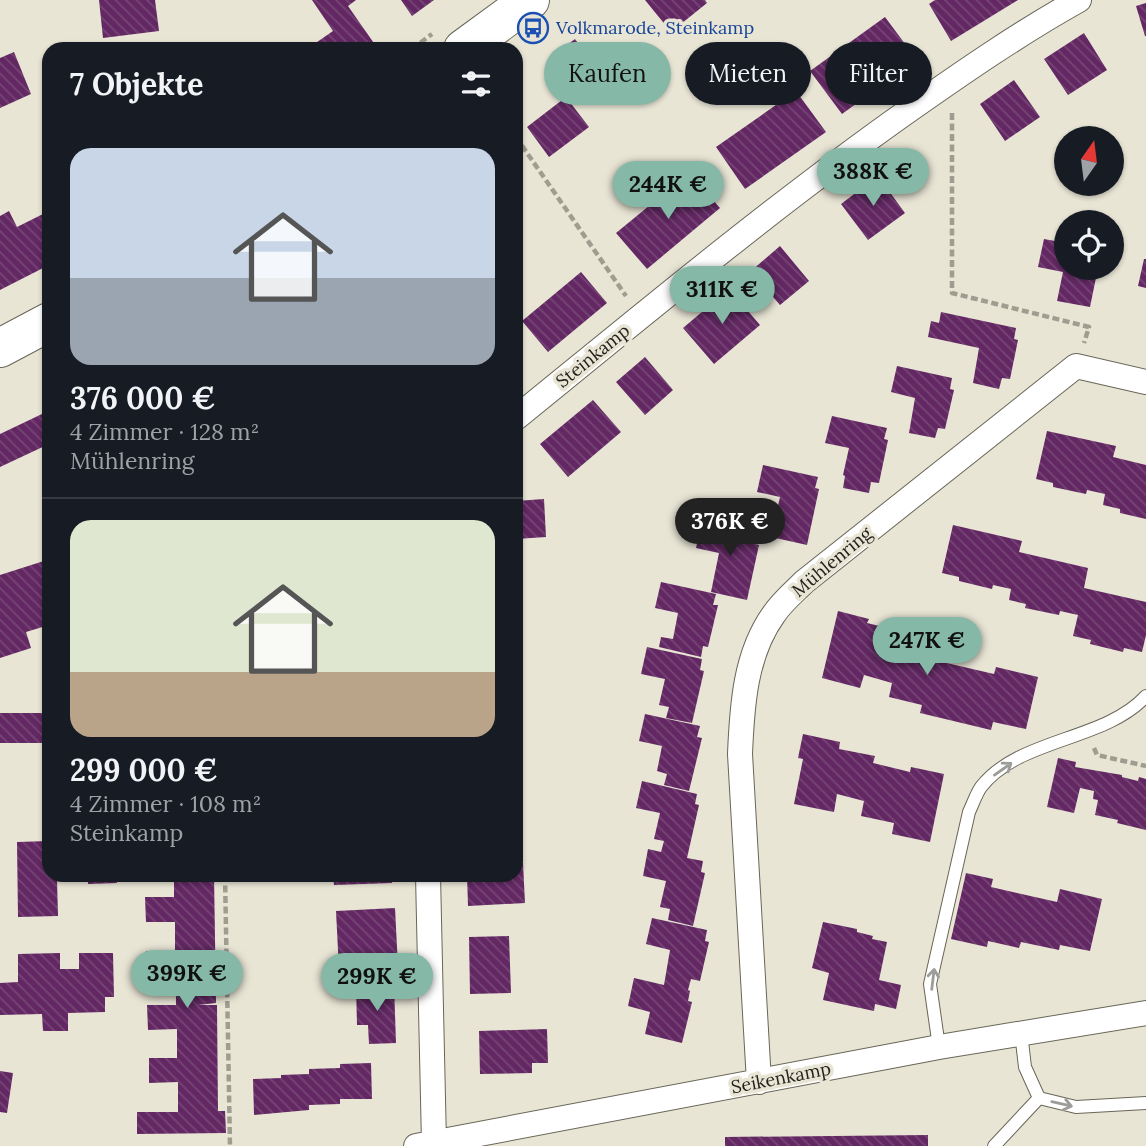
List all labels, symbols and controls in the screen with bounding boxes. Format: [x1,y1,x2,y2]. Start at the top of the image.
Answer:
bus stop icon: Volkmarode, Steinkamp [516,11,550,45]
place label: Volkmarode, Steinkamp [555,16,754,39]
chip: Kaufen [544,42,671,105]
chip: Mieten [685,42,811,105]
chip: Filter [825,42,932,105]
text: 7 Objekte [70,65,203,103]
icon: filters [457,65,495,103]
north arrow [1054,126,1124,196]
map controls [1054,126,1124,280]
pin: 388K € [816,148,930,208]
text: 388K € [833,156,913,185]
pin: 244K € [611,162,725,221]
text: 244K € [629,169,707,198]
icon: home [220,194,346,320]
button: locate [1054,210,1124,280]
pin: 311K € [665,266,779,326]
text: 311K € [686,274,758,303]
street label: Steinkamp [551,319,634,392]
text: 376 000 € [70,379,215,417]
text: 4 Zimmer · 128 m² [70,417,259,446]
text: Mühlenring [70,446,194,475]
pin: 376K € [673,498,787,558]
text: 376K € [691,506,769,535]
street label: Mühlenring [787,521,877,602]
icon: home [220,566,346,692]
pin: 247K € [870,618,984,677]
text: 247K € [889,625,965,654]
text: 299 000 € [70,751,218,789]
one-way arrow [994,762,1013,777]
text: 4 Zimmer · 108 m² [70,789,261,818]
text: Steinkamp [70,818,183,847]
pin: 399K € [130,950,244,1010]
pin: 299K € [320,954,434,1013]
text: 399K € [147,958,227,987]
text: 299K € [337,961,417,990]
one-way arrow [926,968,939,991]
street label: Seikenkamp [729,1057,833,1098]
one-way arrow [1050,1098,1073,1111]

